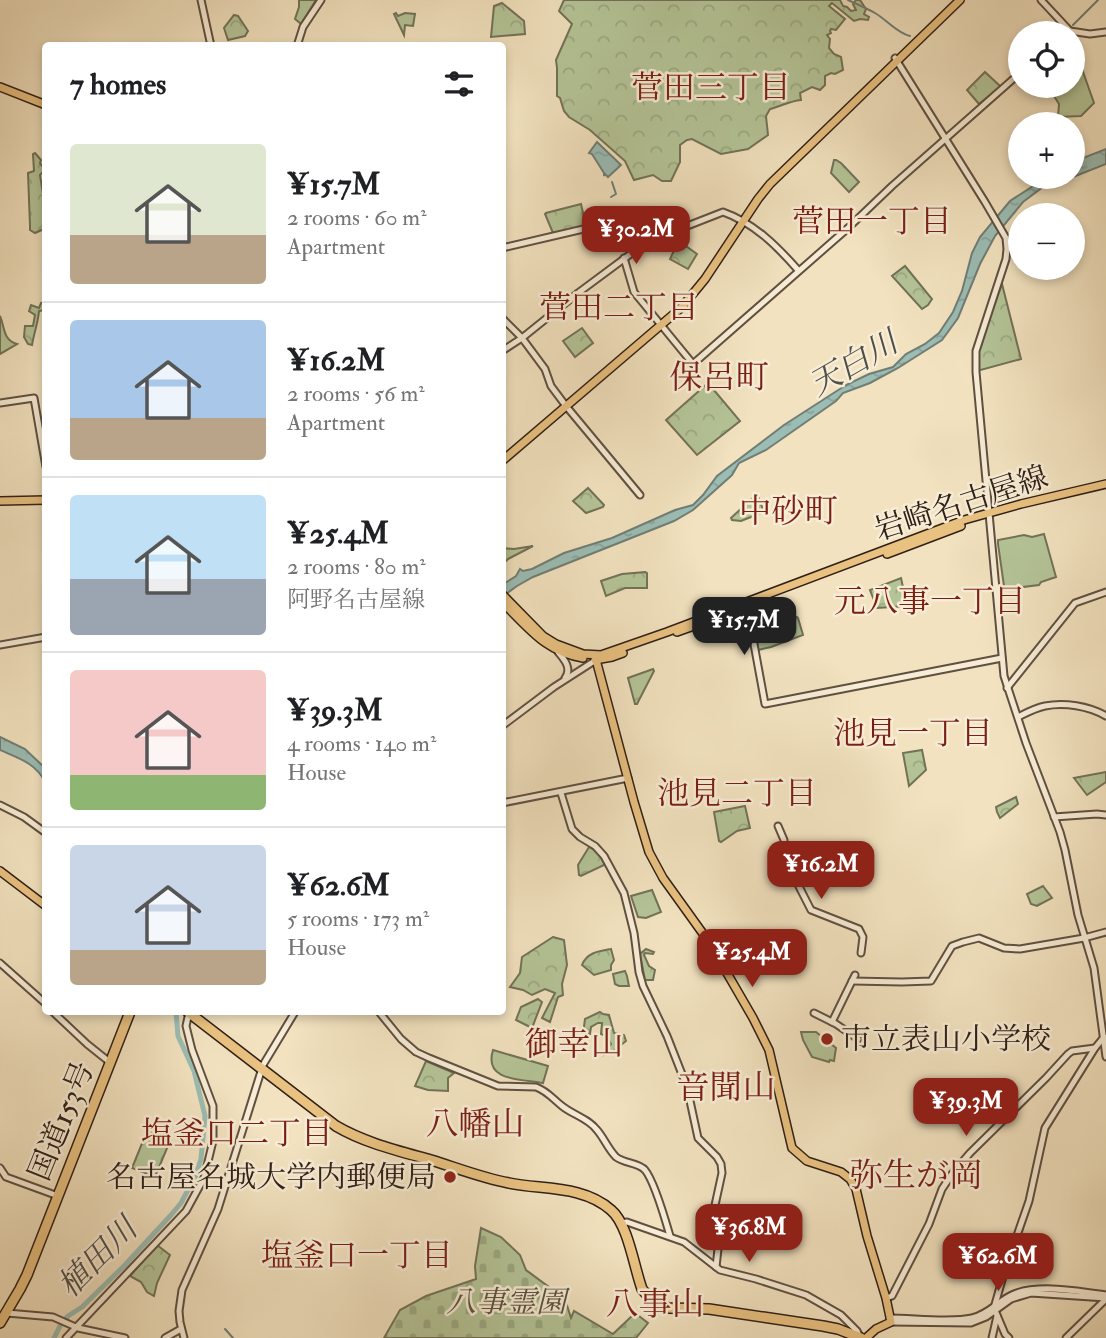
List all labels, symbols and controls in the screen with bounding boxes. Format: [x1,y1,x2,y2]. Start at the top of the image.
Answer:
map controls [1008,21,1085,280]
button: locate [1008,21,1085,98]
icon: filters [440,65,478,103]
text: 7 homes [70,66,166,103]
district label: 菅田三丁目 [631,68,791,108]
button: + [1008,112,1085,189]
text: ¥15.7M [287,166,380,203]
icon: home [126,172,210,256]
district label: 菅田一丁目 [792,202,952,242]
text: 2 rooms · 60 m² [287,203,427,232]
button: − [1008,203,1085,280]
pin: ¥30.2M [579,206,693,266]
text: ¥30.2M [598,214,674,243]
text: Apartment [287,232,385,261]
district label: 菅田二丁目 [539,288,699,328]
water label: 天白川 [802,321,908,405]
text: ¥16.2M [287,342,385,379]
icon: home [126,348,210,432]
district label: 保呂町 [670,357,769,398]
text: 2 rooms · 56 m² [287,379,425,408]
text: Apartment [287,408,385,437]
street label: 岩崎名古屋線 [870,458,1052,549]
district label: 中砂町 [739,491,838,532]
text: ¥25.4M [287,515,389,552]
icon: home [126,523,210,607]
text: 2 rooms · 80 m² [287,552,426,581]
district label: 元八事一丁目 [834,582,1026,622]
text: 阿野名古屋線 [287,585,425,614]
pin: ¥15.7M [687,598,801,657]
text: ¥15.7M [708,605,780,634]
text: ¥39.3M [287,692,383,729]
icon: home [126,698,210,782]
district label: 池見一丁目 [833,714,993,754]
text: 4 rooms · 140 m² [287,729,436,758]
text: House [287,758,346,787]
district label: 池見二丁目 [657,774,817,814]
pin: ¥16.2M [764,842,878,901]
text: ¥16.2M [783,849,859,878]
text: ¥62.6M [287,867,390,904]
icon: home [126,873,210,957]
text: 5 rooms · 173 m² [287,904,429,933]
pin: ¥25.4M [695,930,809,989]
text: House [287,933,346,962]
text: ¥25.4M [713,937,791,966]
place label: 市立表山小学校 [841,1021,1051,1058]
district label: 御幸山 [525,1024,624,1065]
marker: 市立表山小学校 [819,1031,835,1047]
street label: 国道153号 [21,1056,102,1186]
district label: 音聞山 [677,1067,776,1108]
pin: ¥39.3M [909,1078,1023,1138]
text: ¥39.3M [929,1086,1003,1115]
district label: 八幡山 [426,1104,525,1145]
district label: 塩釜口二丁目 [141,1114,333,1154]
district label: 弥生が岡 [850,1155,982,1196]
place label: 名古屋名城大学内郵便局 [106,1159,436,1196]
marker: 名古屋名城大学内郵便局 [442,1169,458,1185]
pin: ¥36.8M [692,1204,806,1264]
water label: 植田川 [50,1208,148,1306]
text: ¥36.8M [711,1212,787,1241]
pin: ¥62.6M [941,1234,1055,1293]
district label: 塩釜口一丁目 [261,1236,453,1276]
text: ¥62.6M [959,1241,1037,1270]
park label: 八事霊園 [446,1284,571,1321]
district label: 八事山 [606,1284,705,1325]

